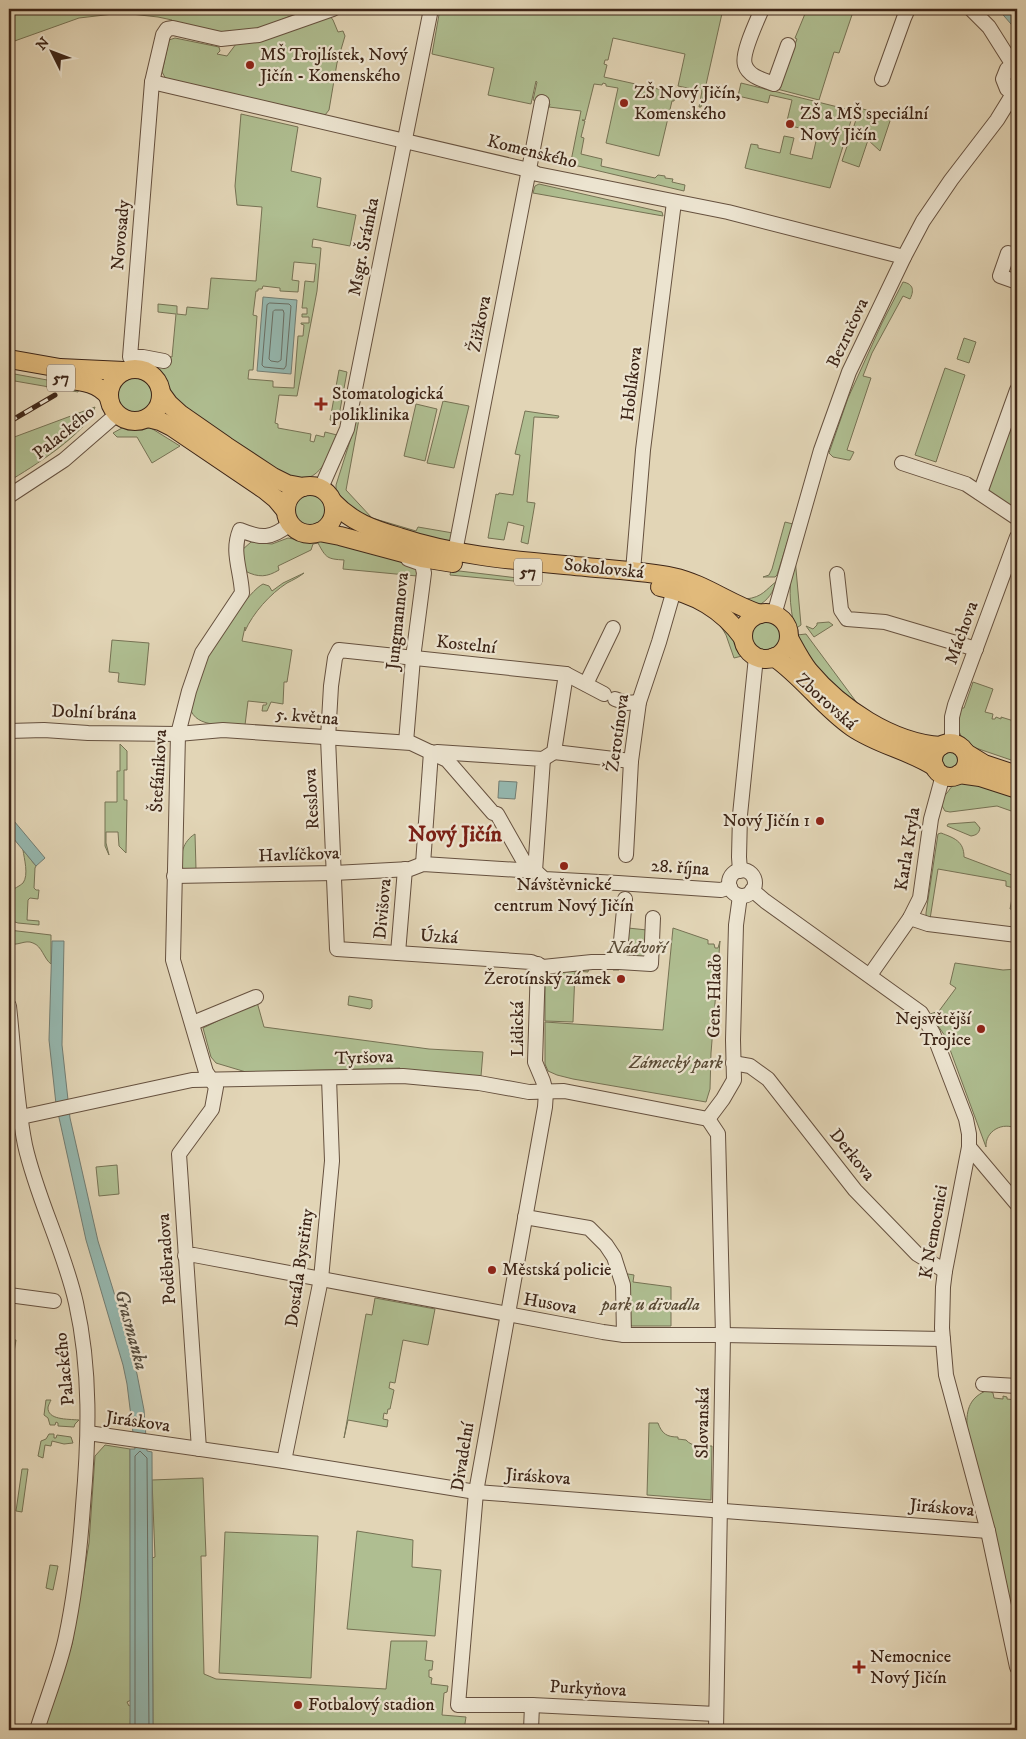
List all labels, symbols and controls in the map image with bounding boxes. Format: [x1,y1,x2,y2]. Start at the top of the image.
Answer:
north arrow [28,28,78,78]
text: N [33,33,54,54]
place label: MŠ Trojlístek, Nový Jičín - Komenského [258,43,408,87]
marker: MŠ Trojlístek, Nový Jičín - Komenského [244,59,256,71]
place label: ZŠ Nový Jičín, Komenského [634,81,741,125]
marker: ZŠ Nový Jičín, Komenského [618,97,630,109]
place label: ZŠ a MŠ speciální Nový Jičín [800,102,929,146]
marker: ZŠ a MŠ speciální Nový Jičín [784,118,796,130]
street label: Komenského [485,130,579,174]
street label: Msgr. Šrámka [343,195,384,298]
street label: Novosady [107,198,135,271]
street label: Žižkova [463,293,496,354]
street label: Bezručova [822,294,874,371]
street label: Hoblíkova [617,345,648,423]
road number: 57 [47,364,75,392]
place label: Stomatologická poliklinika [331,383,444,426]
marker: Stomatologická poliklinika [314,397,328,411]
street label: Palackého [29,401,100,465]
street label: Sokolovská [563,554,645,584]
road number: 57 [514,558,542,586]
street label: Jungmannova [382,571,414,673]
street label: Máchova [940,598,984,668]
street label: Kostelní [435,631,498,659]
street label: Zborovská [791,669,861,735]
street label: Žerotínova [601,692,634,773]
street label: Dolní brána [51,701,137,725]
street label: 5. května [274,703,340,731]
street label: Štefánikova [145,728,172,813]
street label: Resslova [299,768,325,830]
street label: Karla Kryla [891,805,926,892]
place label: Nový Jičín 1 [723,810,810,832]
marker: Nový Jičín 1 [814,815,826,827]
district label: Nový Jičín [408,821,502,848]
street label: Havlíčkova [258,843,340,867]
street label: 28. října [650,855,710,881]
marker: Návštěvnické centrum Nový Jičín [558,860,570,872]
place label: Návštěvnické centrum Nový Jičín [494,874,634,917]
street label: Divišova [369,877,397,940]
street label: Úzká [419,924,459,949]
park label: Nádvoří [607,937,670,959]
street label: Gen. Hlaďo [703,954,727,1038]
place label: Žerotínský zámek [484,967,611,990]
marker: Žerotínský zámek [615,973,627,985]
street label: Lidická [507,1001,529,1057]
place label: Nejsvětější Trojice [895,1008,972,1051]
marker: Nejsvětější Trojice [975,1023,987,1035]
street label: Tyršova [334,1046,394,1070]
park label: Zámecký park [628,1052,723,1074]
street label: Derkova [824,1125,880,1186]
street label: K Nemocnici [915,1183,953,1281]
street label: Dostála Bystřiny [281,1207,319,1329]
street label: Poděbradova [153,1212,181,1305]
place label: Městská policie [502,1259,611,1281]
marker: Městská policie [486,1264,498,1276]
water label: Grasmanka [109,1287,153,1373]
street label: Husova [522,1288,579,1320]
park label: park u divadla [599,1294,700,1316]
street label: Palackého [50,1331,80,1407]
street label: Slovanská [691,1387,715,1459]
street label: Jiráskova [102,1406,172,1437]
street label: Divadelní [447,1420,480,1493]
street label: Jiráskova [503,1464,571,1490]
street label: Jiráskova [907,1494,976,1522]
place label: Nemocnice Nový Jičín [870,1646,951,1689]
marker: Nemocnice Nový Jičín [852,1660,866,1674]
street label: Purkyňova [549,1676,627,1702]
place label: Fotbalový stadion [308,1694,435,1716]
marker: Fotbalový stadion [292,1699,304,1711]

